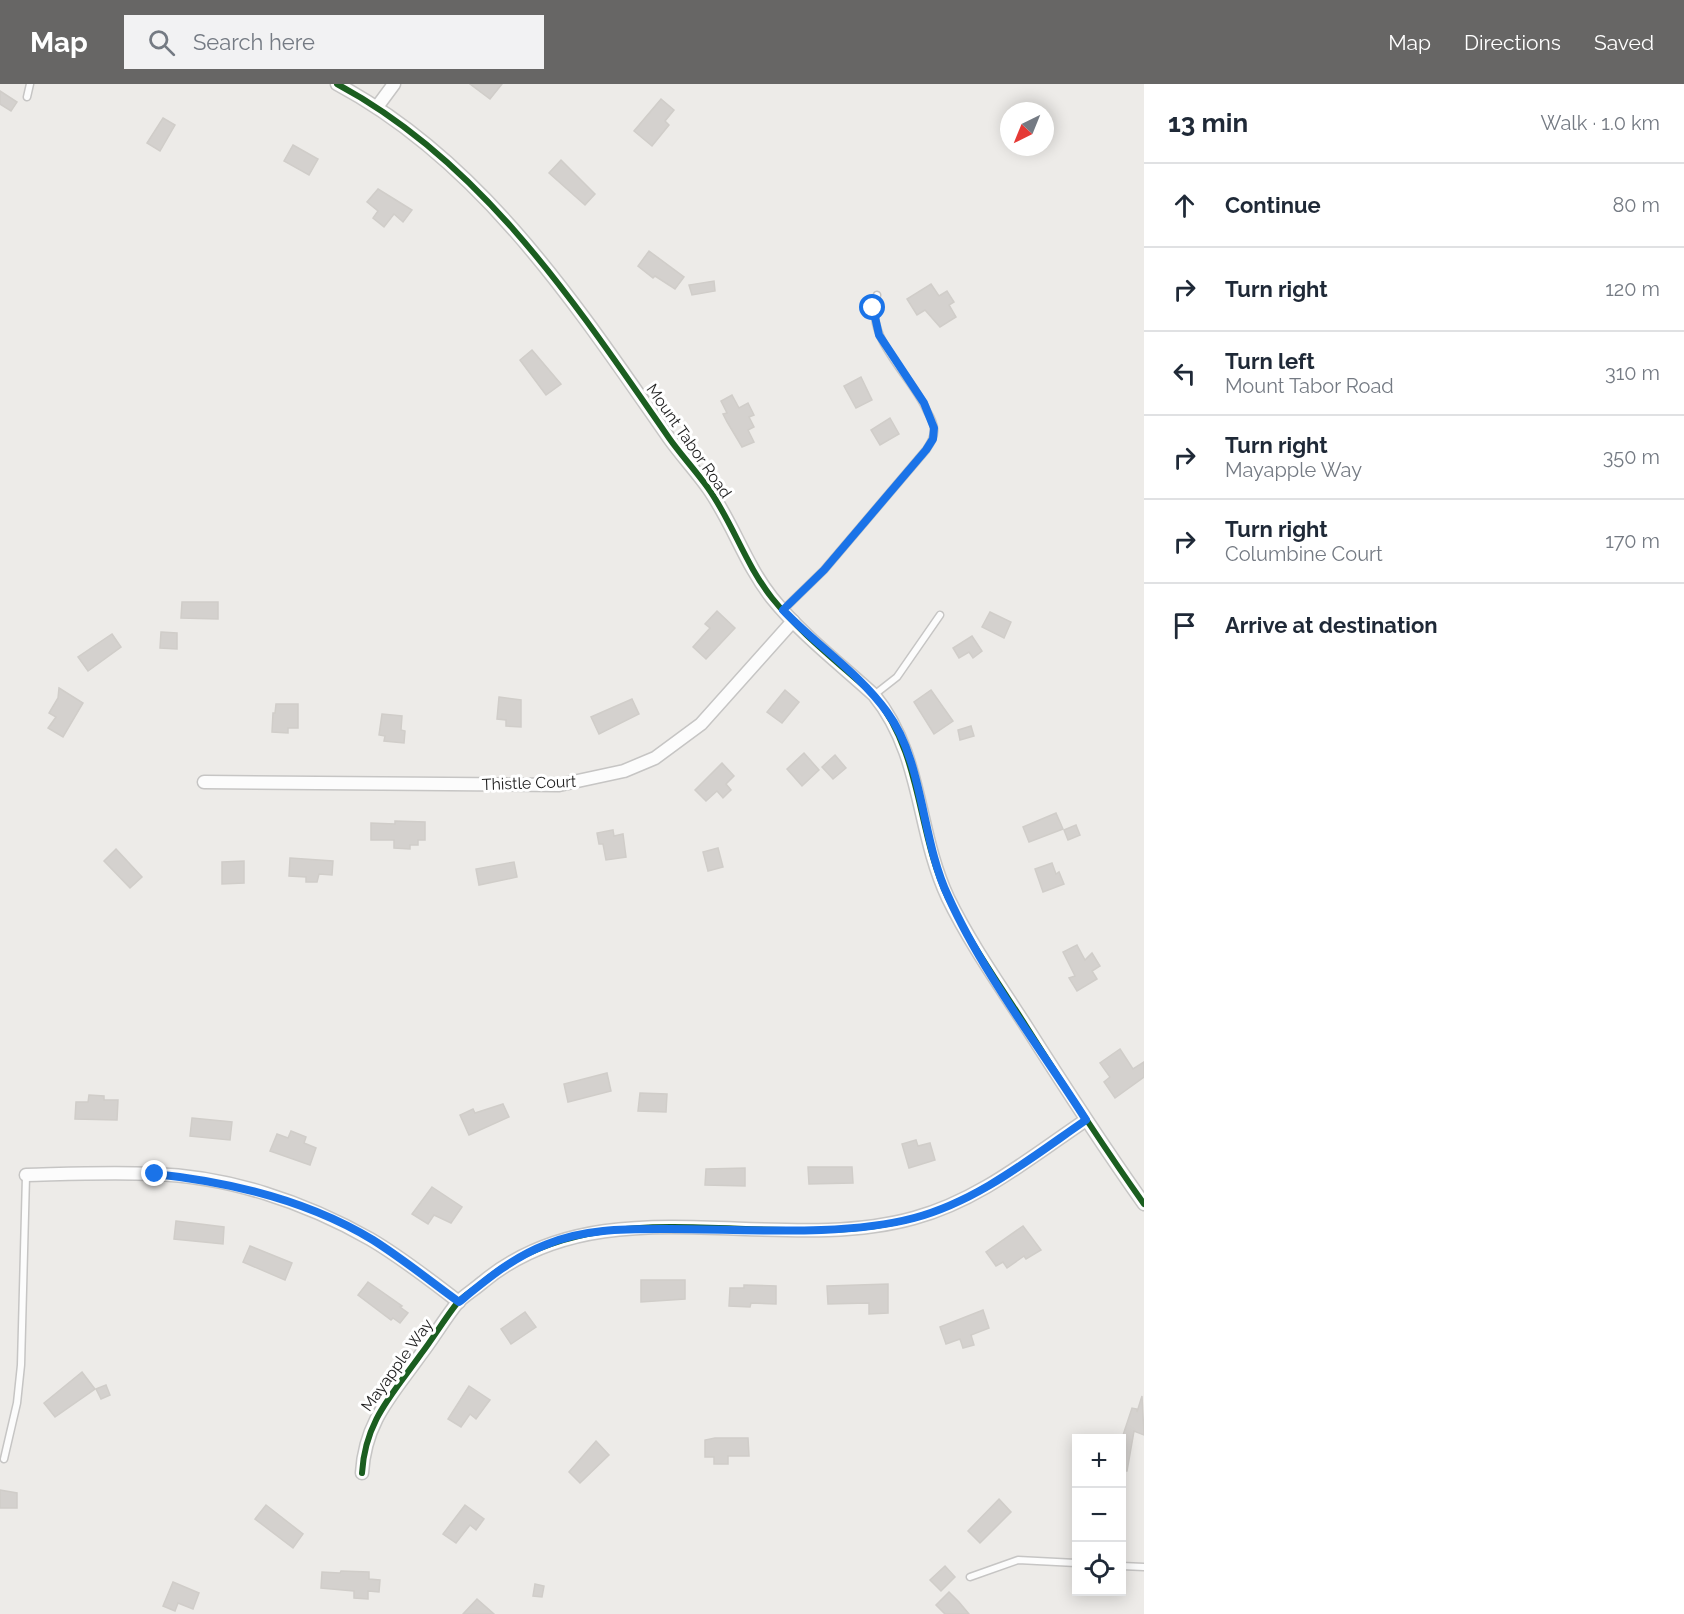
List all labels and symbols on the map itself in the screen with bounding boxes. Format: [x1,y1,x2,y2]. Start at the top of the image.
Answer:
north arrow [1000,102,1054,156]
route start [859,294,885,320]
street label: Mount Tabor Road [642,380,736,502]
street label: Thistle Court [481,772,577,794]
route end [141,1160,167,1186]
street label: Mayapple Way [357,1315,437,1415]

